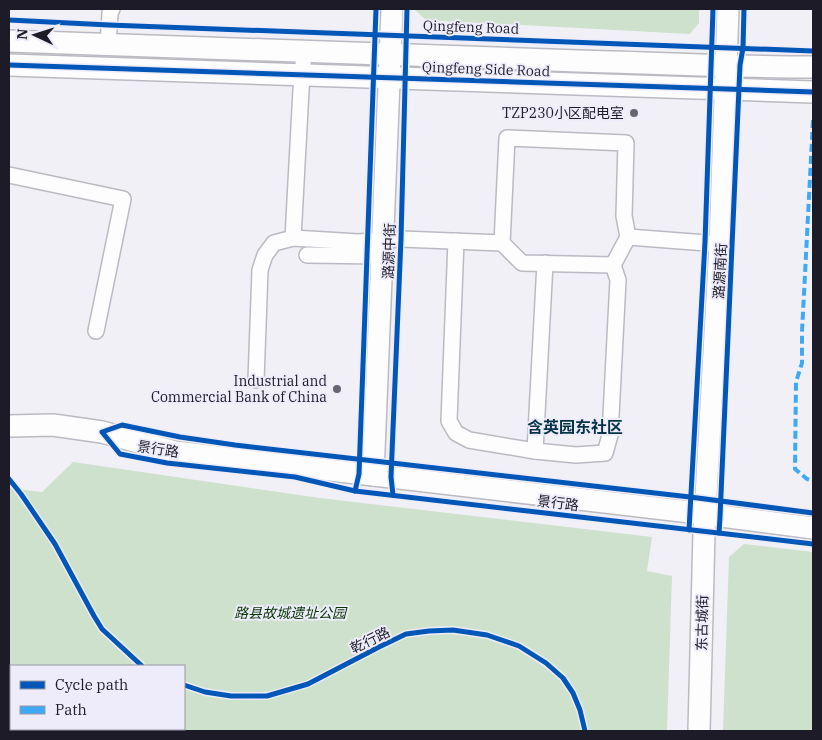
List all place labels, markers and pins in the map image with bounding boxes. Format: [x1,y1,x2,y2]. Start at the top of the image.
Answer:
place label: TZP230小区配电室 [502,104,624,122]
marker: TZP230小区配电室 [628,107,640,119]
place label: Industrial and Commercial Bank of China [151,372,327,406]
marker: Industrial and Commercial Bank of China [331,383,343,395]

